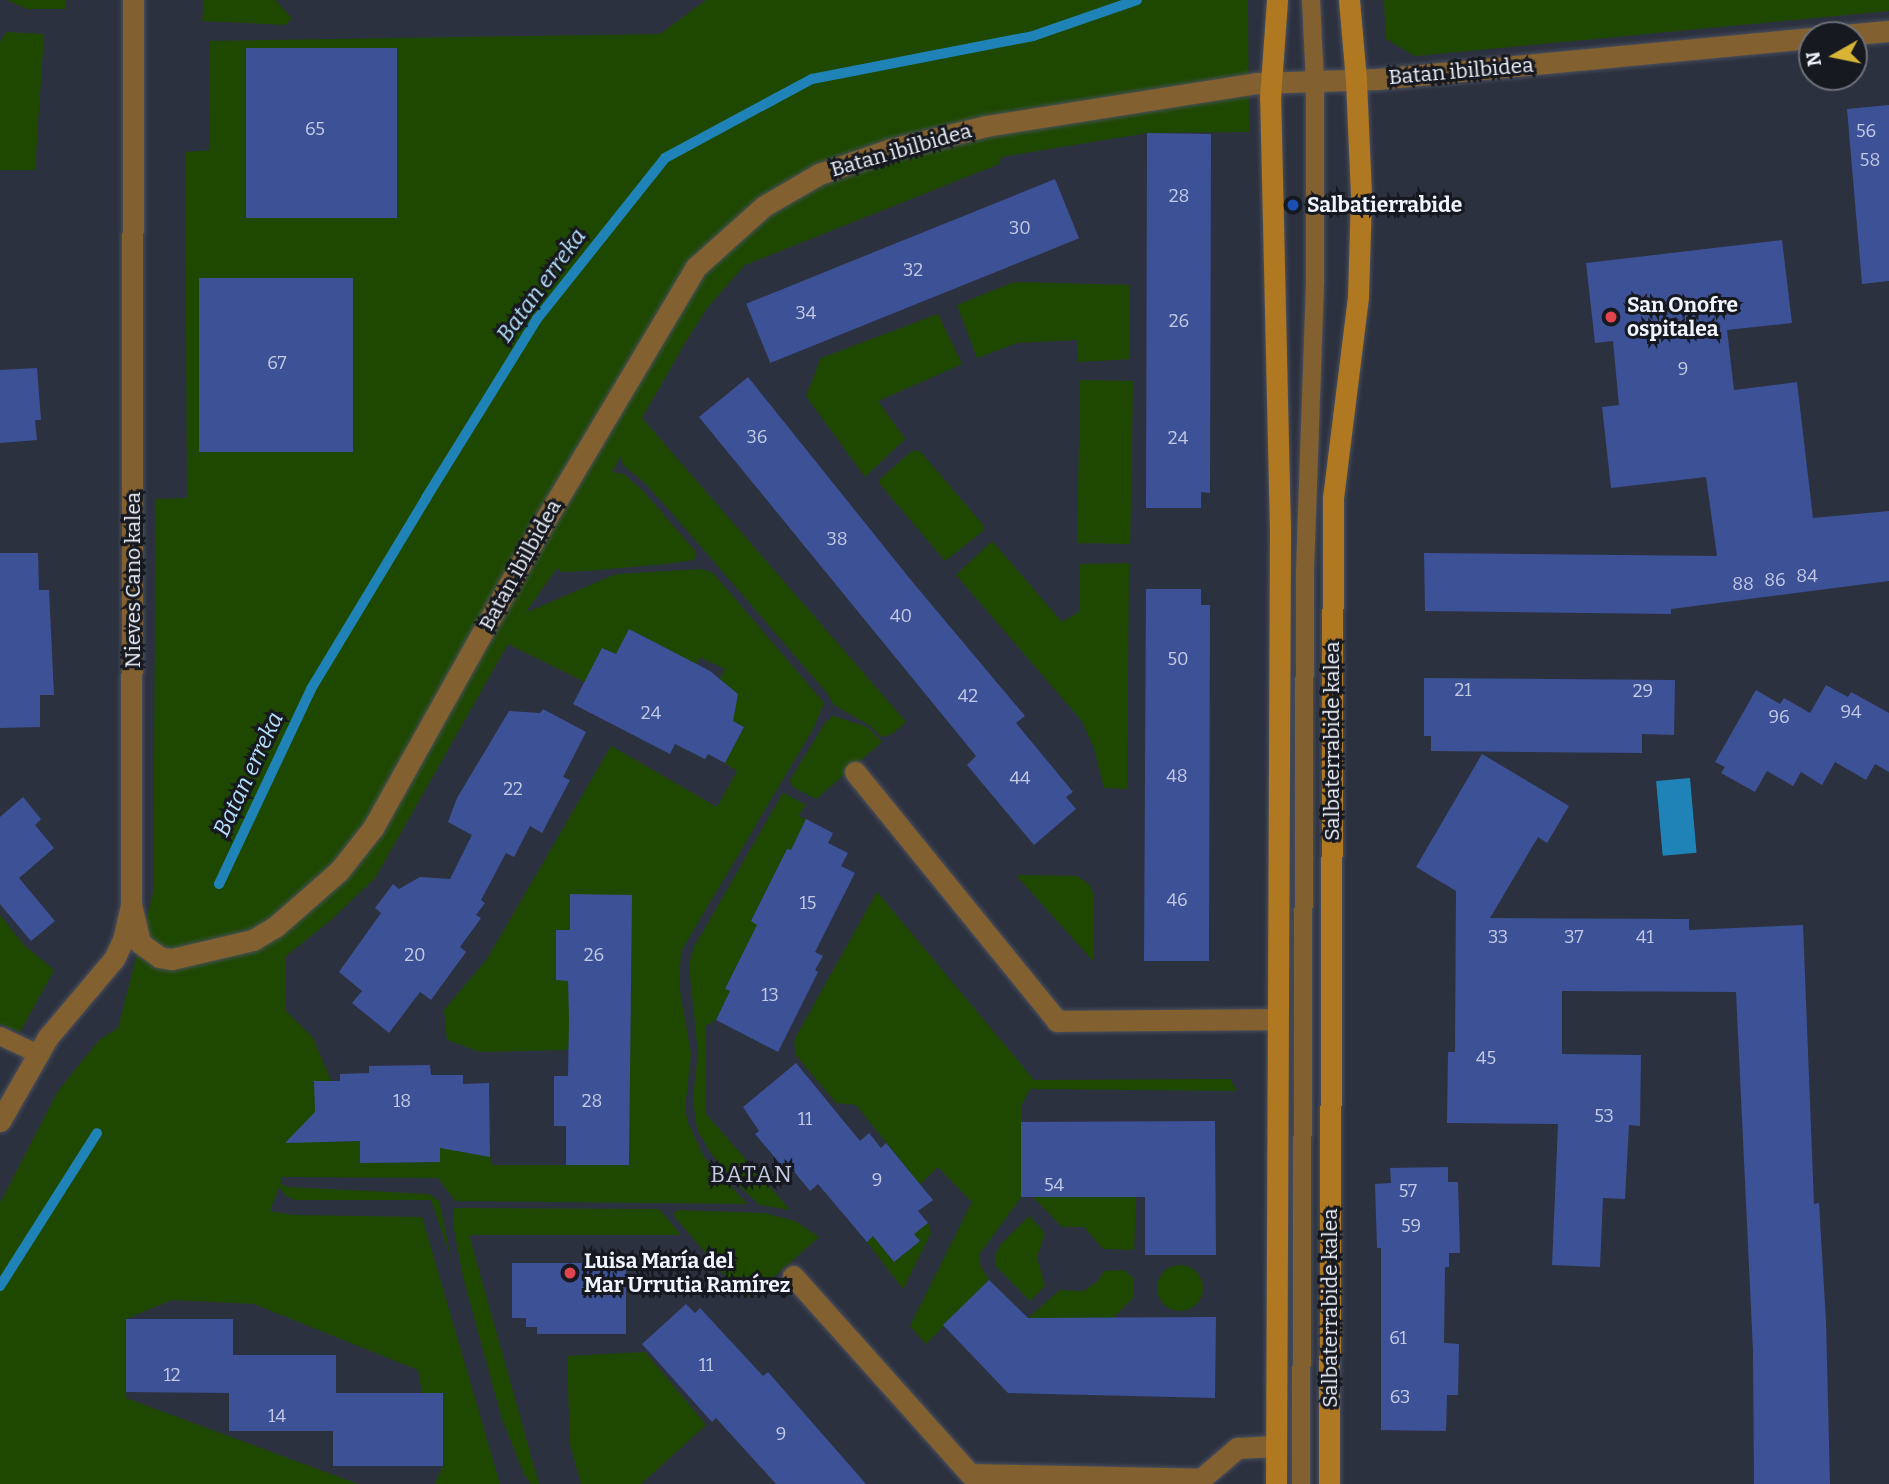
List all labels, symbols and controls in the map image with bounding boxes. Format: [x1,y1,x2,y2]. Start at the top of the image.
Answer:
north arrow [1798,21,1868,91]
text: N [1801,50,1826,68]
street label: Batan ibilbidea [1387,52,1535,90]
house number: 65 [305,118,325,140]
street label: Batan ibilbidea [828,118,974,182]
house number: 56 [1856,120,1876,142]
house number: 58 [1860,149,1880,171]
house number: 28 [1169,185,1189,207]
place label: Salbatierrabide [1307,192,1462,218]
marker: Salbatierrabide [1285,197,1301,213]
house number: 30 [1009,217,1031,239]
water label: Batan erreka [490,223,592,347]
house number: 32 [903,259,923,281]
place label: San Onofre ospitalea [1627,292,1738,342]
house number: 34 [796,302,816,324]
marker: San Onofre ospitalea [1601,307,1621,327]
house number: 26 [1169,310,1189,332]
house number: 67 [267,352,287,374]
house number: 9 [1678,358,1688,380]
house number: 36 [747,426,767,448]
house number: 24 [1168,427,1188,449]
street label: Nieves Cano kalea [120,492,146,668]
street label: Batan ibilbidea [474,495,566,635]
house number: 38 [826,528,848,550]
house number: 84 [1796,565,1818,587]
house number: 86 [1764,569,1786,591]
house number: 88 [1732,573,1754,595]
house number: 40 [890,605,912,627]
street label: Salbaterrabide kalea [1319,641,1345,841]
house number: 50 [1167,648,1189,670]
house number: 21 [1454,679,1472,701]
house number: 29 [1633,680,1653,702]
house number: 42 [958,685,978,707]
house number: 94 [1840,701,1862,723]
house number: 24 [641,702,661,724]
house number: 96 [1768,706,1790,728]
water label: Batan erreka [207,707,289,841]
house number: 48 [1166,765,1188,787]
house number: 44 [1009,767,1031,789]
house number: 22 [503,778,523,800]
house number: 46 [1166,889,1188,911]
house number: 15 [800,892,816,914]
house number: 33 [1488,926,1508,948]
house number: 37 [1564,926,1584,948]
house number: 41 [1636,926,1654,948]
house number: 20 [404,944,426,966]
house number: 26 [584,944,604,966]
house number: 13 [761,984,779,1006]
house number: 45 [1476,1047,1496,1069]
house number: 18 [393,1090,411,1112]
house number: 28 [582,1090,602,1112]
house number: 53 [1594,1105,1614,1127]
house number: 11 [798,1108,812,1130]
district label: BATAN [711,1160,793,1188]
house number: 9 [872,1169,882,1191]
house number: 54 [1044,1174,1064,1196]
house number: 57 [1399,1180,1417,1202]
street label: Salbaterrabide kalea [1317,1208,1343,1408]
house number: 59 [1401,1215,1421,1237]
place label: Luisa María del Mar Urrutia Ramírez [584,1248,790,1298]
marker: Luisa María del Mar Urrutia Ramírez [562,1265,578,1281]
house number: 61 [1389,1327,1407,1349]
house number: 11 [699,1354,713,1376]
house number: 12 [163,1364,181,1386]
house number: 63 [1390,1386,1410,1408]
house number: 14 [268,1405,286,1427]
house number: 9 [776,1423,786,1445]

